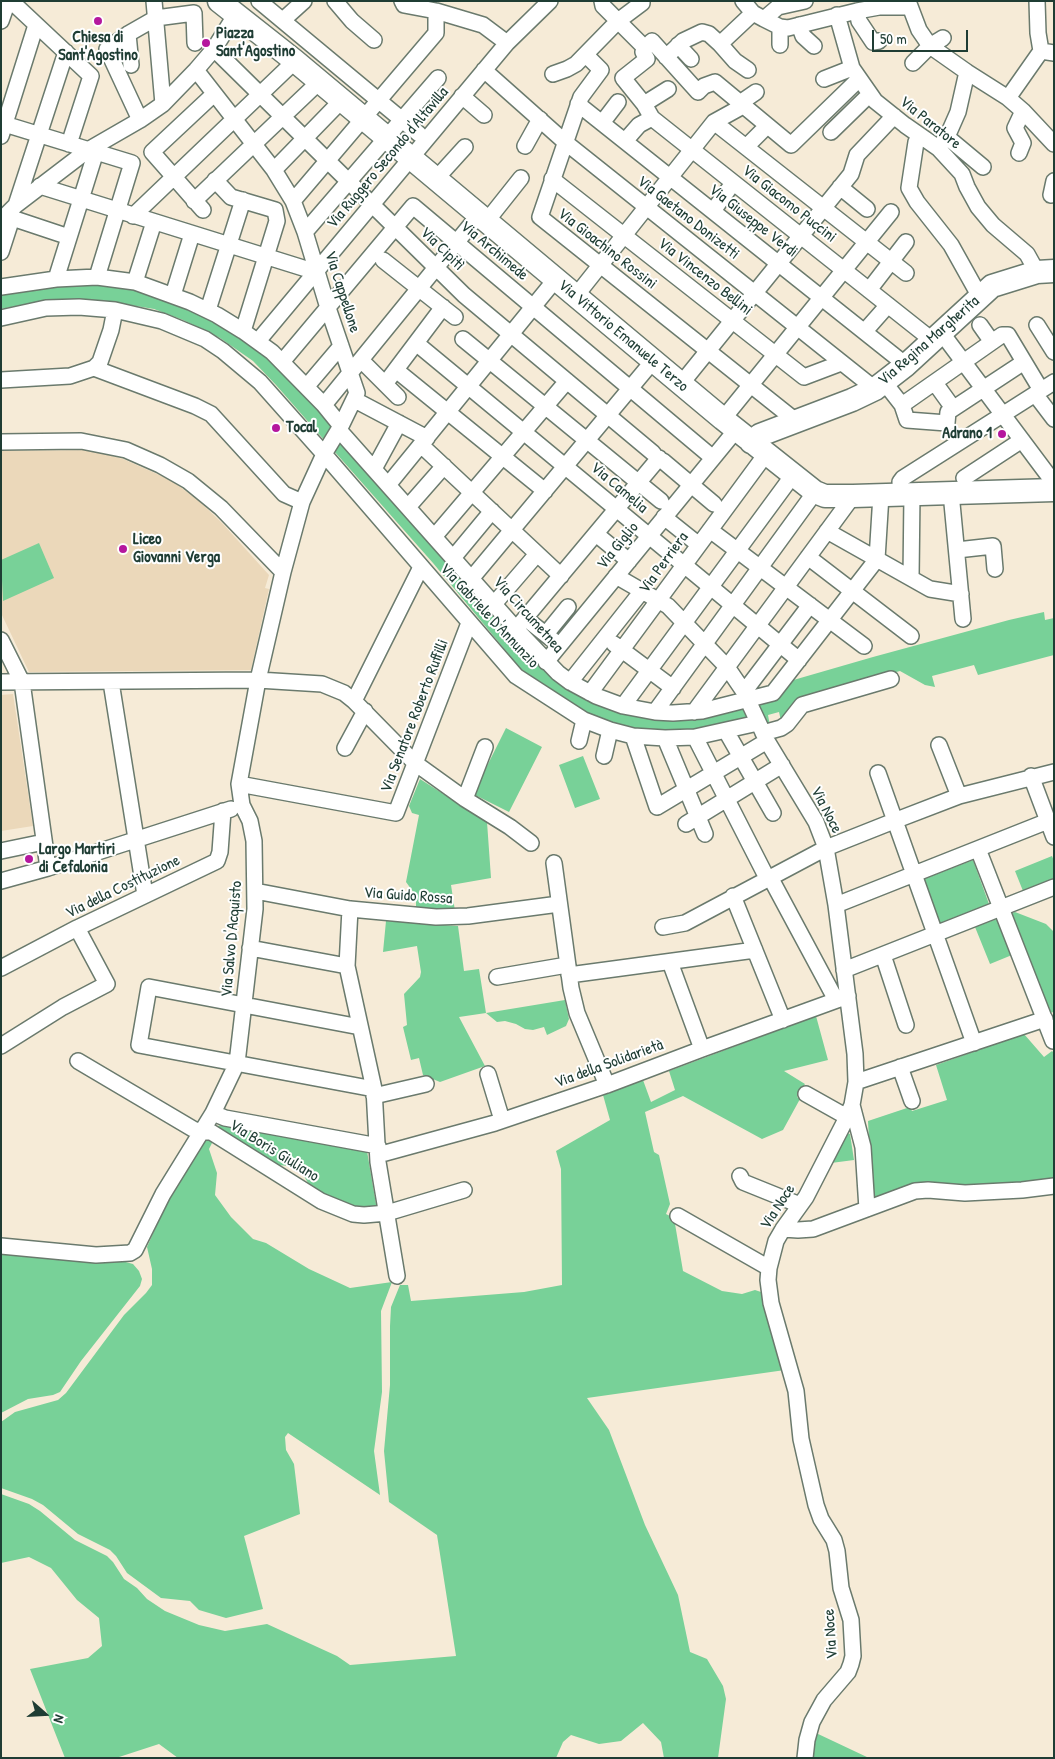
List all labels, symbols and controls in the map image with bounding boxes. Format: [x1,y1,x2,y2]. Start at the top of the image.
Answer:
marker: Chiesa di Sant'Agostino [92,15,104,27]
scale bar [875,20,971,52]
place label: Piazza Sant'Agostino [216,24,295,62]
place label: Chiesa di Sant'Agostino [58,28,138,66]
text: 50 m [880,28,907,49]
marker: Piazza Sant'Agostino [200,37,212,49]
street label: Via Ruggero Secondo d'Altavilla [323,83,453,233]
street label: Via Paratore [895,92,965,154]
street label: Via Giacomo Puccini [738,161,840,247]
street label: Via Gaetano Donizetti [633,172,743,264]
street label: Via Giuseppe Verdi [705,180,801,262]
street label: Via Gioachino Rossini [553,204,661,294]
street label: Via Archimede [456,217,532,285]
street label: Via Cipitì [416,223,468,275]
street label: Via Vincenzo Bellini [654,234,756,320]
street label: Via Cappellone [320,249,364,335]
street label: Via Vittorio Emanuele Terzo [554,276,692,396]
street label: Via Regina Margherita [875,292,983,390]
place label: Tocal [286,418,317,438]
marker: Tocal [270,422,282,434]
place label: Adrano 1 [942,424,992,444]
marker: Adrano 1 [996,428,1008,440]
street label: Via Camelia [586,458,652,518]
street label: Via Giglio [593,519,643,573]
street label: Via Perriera [635,529,693,597]
place label: Liceo Giovanni Verga [133,530,220,568]
marker: Liceo Giovanni Verga [117,543,129,555]
street label: Via Gabriele D'Annunzio [435,560,543,672]
street label: Via Circumetnea [489,573,567,657]
street label: Via Senatore Roberto Ruffilli [377,637,453,795]
street label: Via Noce [806,783,846,837]
place label: Largo Martiri di Cefalonia [39,840,115,878]
street label: Via della Costituzione [63,851,183,923]
marker: Largo Martiri di Cefalonia [23,853,35,865]
street label: Via Salvo D'Acquisto [217,880,247,998]
street label: Via Guido Rossa [363,883,453,909]
street label: Via della Solidarietà [552,1035,666,1093]
street label: Via Boris Giuliano [226,1116,322,1186]
street label: Via Noce [756,1181,800,1233]
street label: Via Noce [820,1608,842,1660]
north arrow [20,1689,70,1739]
text: N [49,1712,70,1726]

